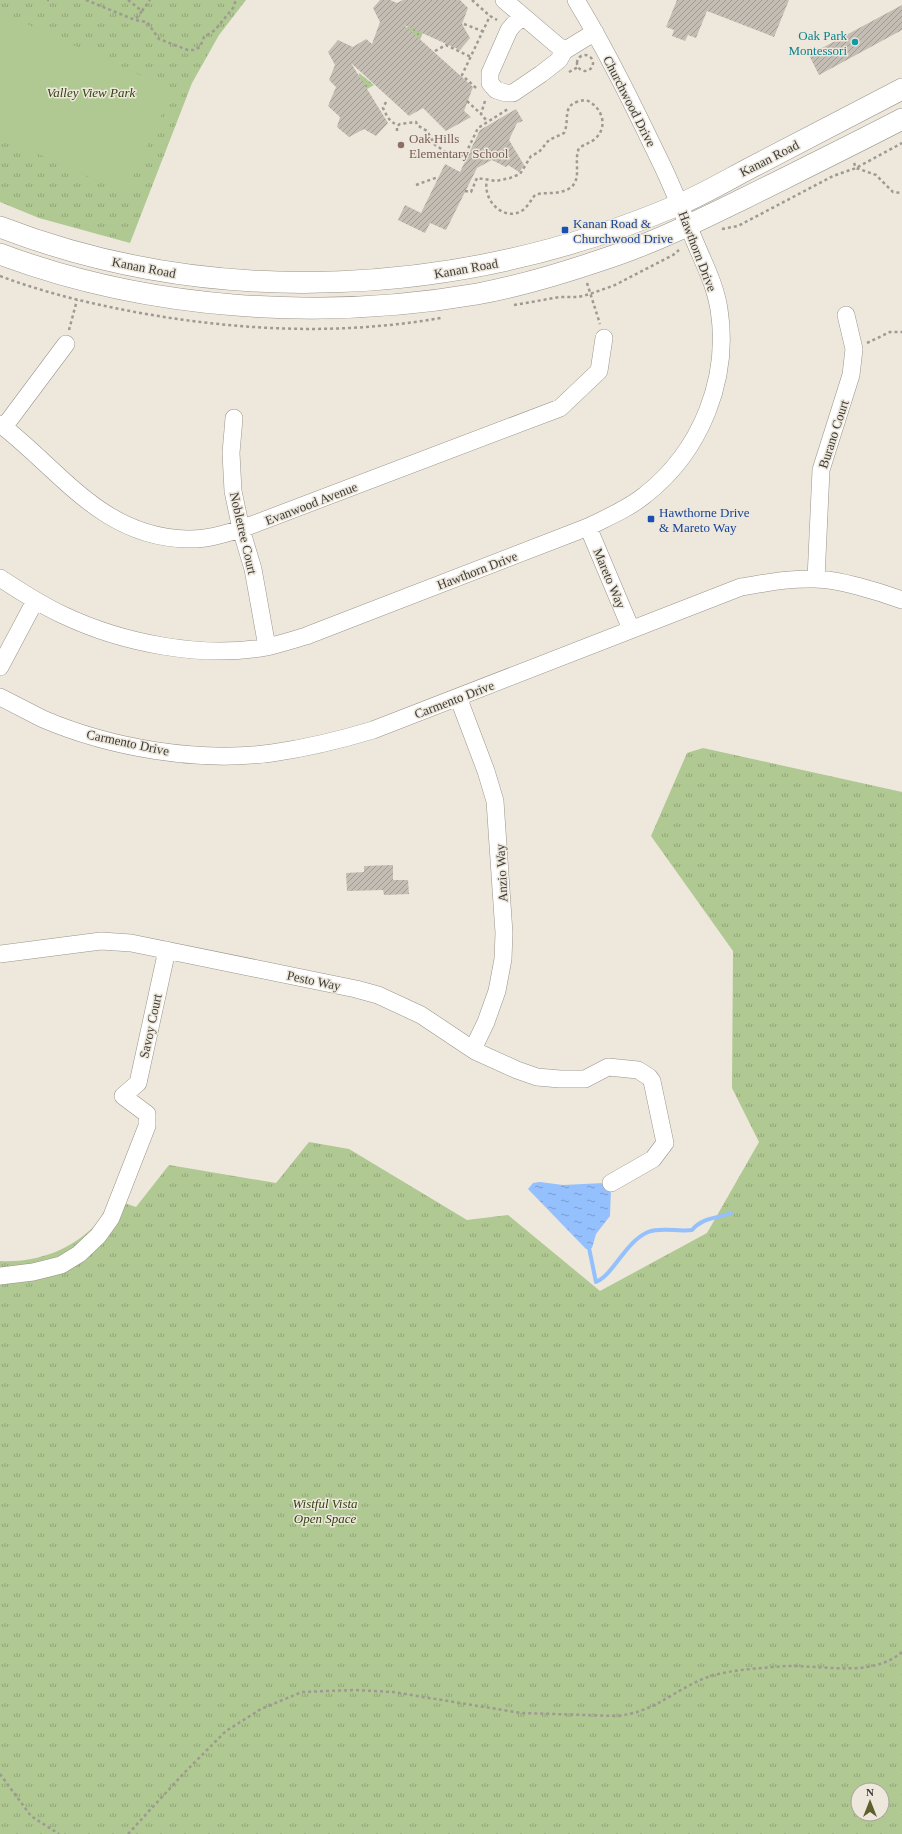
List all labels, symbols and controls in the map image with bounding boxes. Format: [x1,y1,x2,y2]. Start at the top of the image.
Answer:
place label: Oak Park Montessori [789,28,847,58]
marker: Oak Park Montessori [850,37,860,47]
street label: Churchwood Drive [600,53,659,149]
park label: Valley View Park [47,85,136,100]
place label: Oak Hills Elementary School [409,131,509,161]
street label: Kanan Road [737,137,802,180]
marker: Oak Hills Elementary School [396,140,406,150]
street label: Hawthorn Drive [675,209,720,294]
place label: Kanan Road & Churchwood Drive [573,216,673,246]
marker: Kanan Road & Churchwood Drive [560,225,570,235]
street label: Kanan Road [111,254,178,281]
street label: Kanan Road [433,255,500,281]
street label: Burano Court [815,398,852,470]
street label: Evanwood Avenue [263,479,360,528]
street label: Nobletree Court [227,490,260,576]
place label: Hawthorne Drive & Mareto Way [659,505,750,535]
marker: Hawthorne Drive & Mareto Way [646,514,656,524]
street label: Mareto Way [590,546,629,611]
street label: Hawthorn Drive [435,548,520,593]
street label: Carmento Drive [412,677,496,722]
street label: Carmento Drive [85,726,171,759]
street label: Anzio Way [492,843,511,902]
street label: Pesto Way [286,967,343,994]
street label: Savoy Court [136,992,165,1060]
park label: Wistful Vista Open Space [292,1496,358,1526]
north arrow [850,1782,890,1822]
text: N [866,1786,874,1798]

